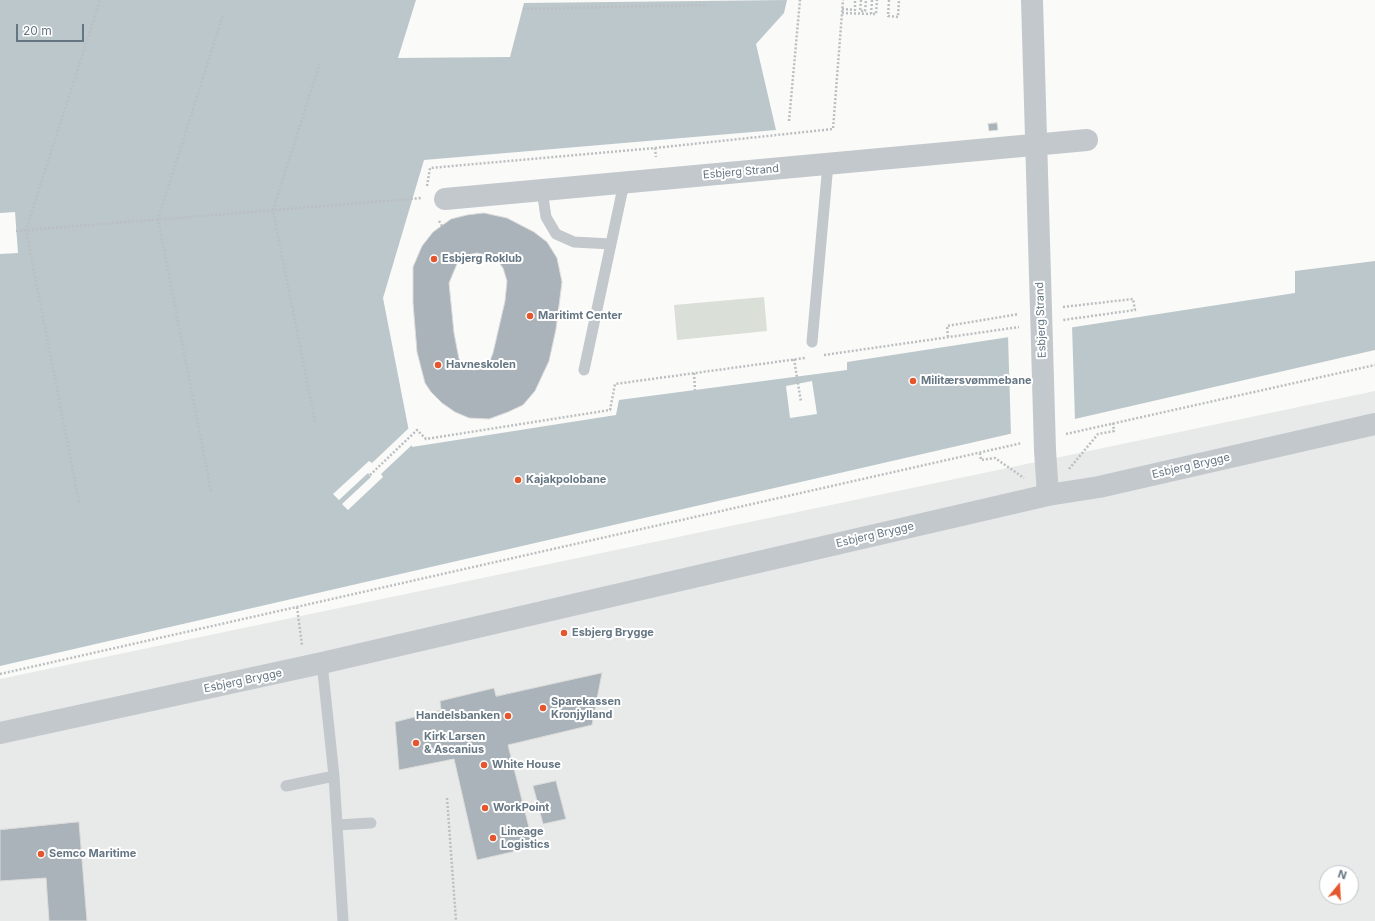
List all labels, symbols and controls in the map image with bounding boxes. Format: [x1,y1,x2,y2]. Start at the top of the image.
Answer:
scale bar [18,16,86,42]
text: 20 m [23,23,52,38]
street label: Esbjerg Strand [702,162,780,182]
place label: Esbjerg Roklub [442,252,522,266]
marker: Esbjerg Roklub [429,254,439,264]
street label: Esbjerg Strand [1033,282,1049,358]
place label: Maritimt Center [538,309,622,323]
marker: Maritimt Center [525,311,535,321]
place label: Havneskolen [446,358,516,372]
marker: Havneskolen [433,360,443,370]
place label: Militærsvømmebane [921,374,1032,388]
marker: Militærsvømmebane [908,376,918,386]
street label: Esbjerg Brygge [1151,451,1231,481]
place label: Kajakpolobane [526,473,606,487]
marker: Kajakpolobane [513,475,523,485]
street label: Esbjerg Brygge [835,520,915,550]
place label: Esbjerg Brygge [572,626,654,640]
marker: Esbjerg Brygge [559,628,569,638]
street label: Esbjerg Brygge [203,666,283,696]
place label: Sparekassen Kronjylland [551,695,621,721]
marker: Sparekassen Kronjylland [538,703,548,713]
place label: Handelsbanken [416,709,500,723]
marker: Handelsbanken [503,711,513,721]
place label: Kirk Larsen & Ascanius [424,730,485,756]
marker: Kirk Larsen & Ascanius [411,738,421,748]
place label: White House [492,758,561,772]
marker: White House [479,760,489,770]
place label: WorkPoint [493,801,549,815]
marker: WorkPoint [480,803,490,813]
place label: Lineage Logistics [501,825,550,851]
marker: Lineage Logistics [488,833,498,843]
place label: Semco Maritime [49,847,136,861]
marker: Semco Maritime [36,849,46,859]
north arrow [1319,865,1359,905]
text: N [1336,867,1349,882]

